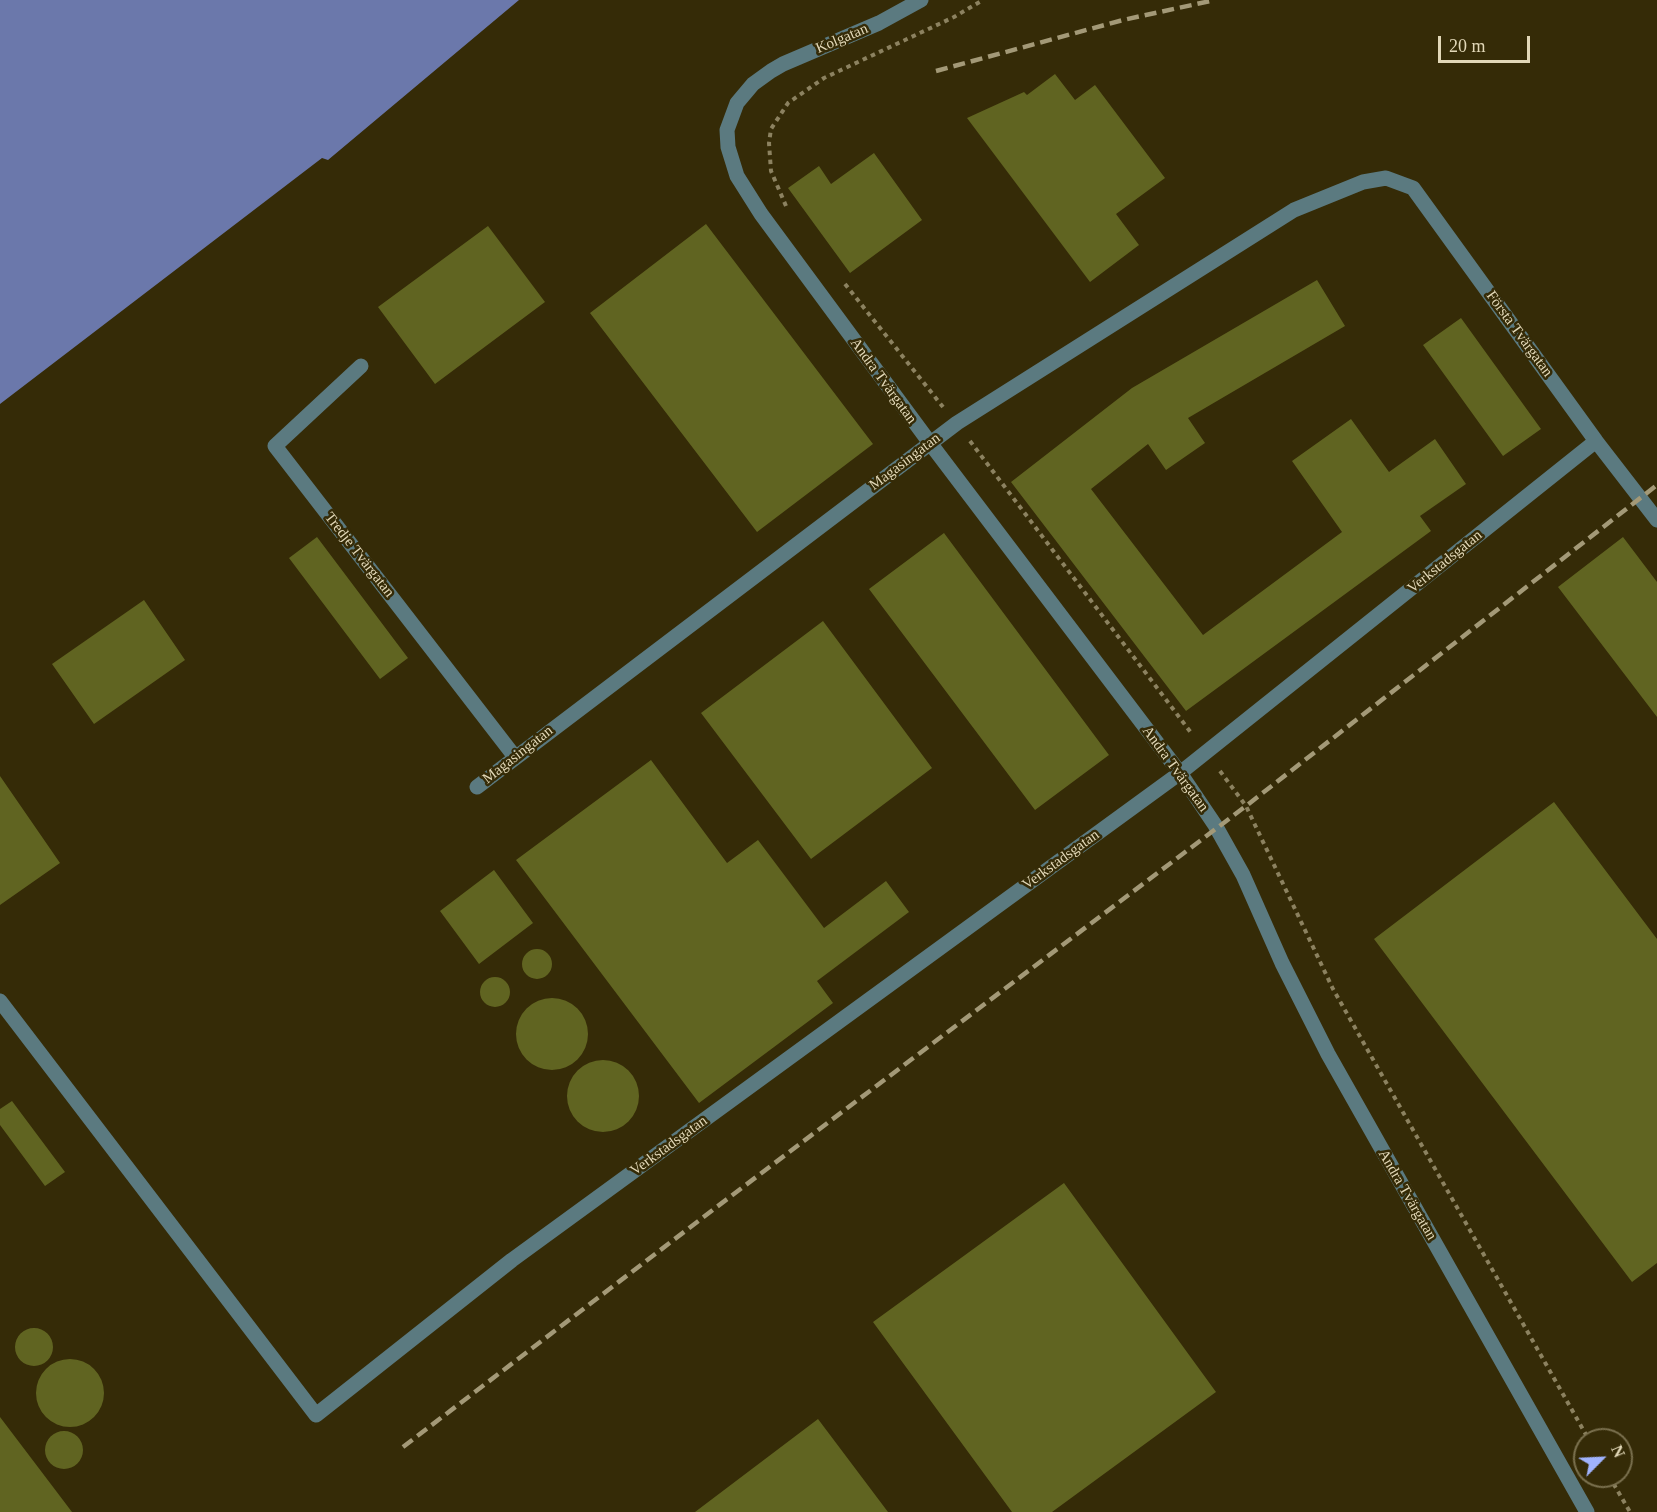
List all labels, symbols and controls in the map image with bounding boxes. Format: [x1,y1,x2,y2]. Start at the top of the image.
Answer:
street label: Kolgatan [813,20,871,58]
scale bar [1441,24,1532,62]
text: 20 m [1449,36,1486,56]
street label: Första Tvärgatan [1482,288,1556,380]
street label: Andra Tvärgatan [846,335,920,427]
street label: Magasingatan [866,429,944,495]
street label: Tredje Tvärgatan [320,509,398,601]
street label: Verkstadsgatan [1404,526,1486,598]
street label: Magasingatan [479,722,557,788]
street label: Andra Tvärgatan [1138,723,1212,815]
street label: Verkstadsgatan [1019,826,1103,894]
street label: Verkstadsgatan [627,1112,711,1180]
street label: Andra Tvärgatan [1374,1146,1440,1244]
north arrow [1573,1428,1633,1488]
text: N [1608,1443,1628,1460]

